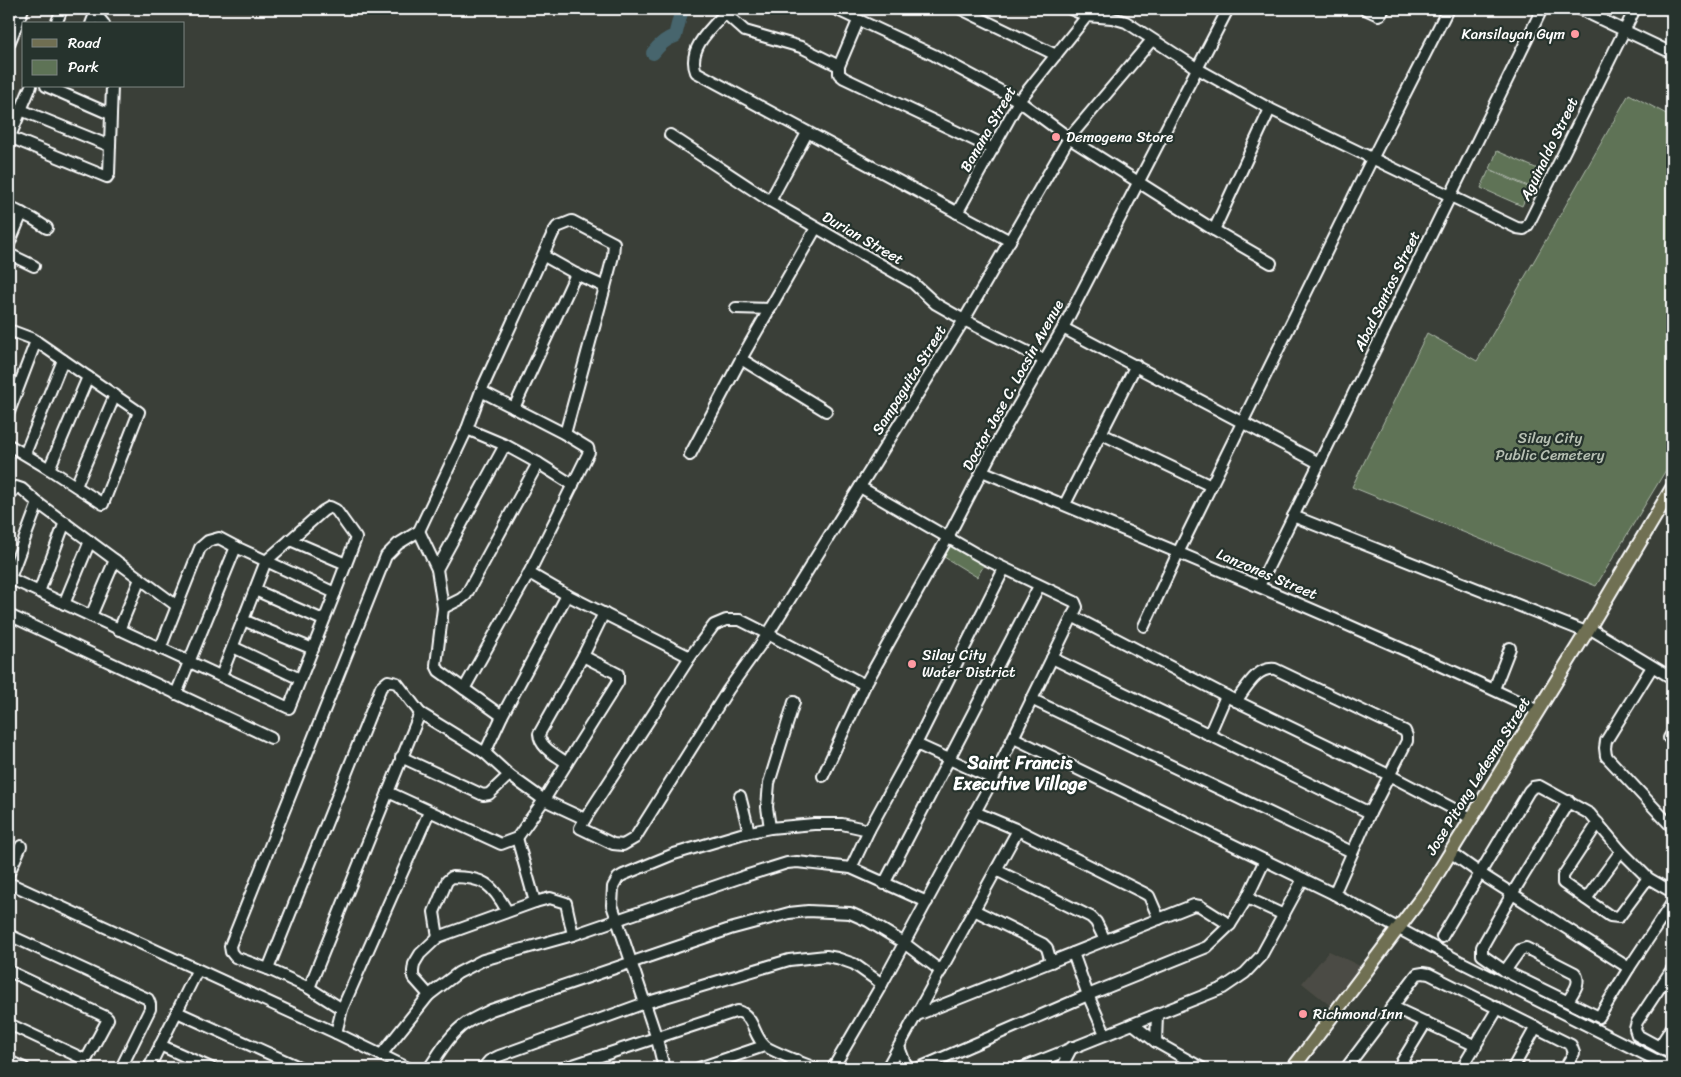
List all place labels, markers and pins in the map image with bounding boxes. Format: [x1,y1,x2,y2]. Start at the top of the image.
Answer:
place label: Kansilayan Gym [1462,21,1565,47]
marker: Kansilayan Gym [1569,28,1581,40]
place label: Demogena Store [1066,124,1173,150]
marker: Demogena Store [1050,131,1062,143]
place label: Silay City Water District [922,642,1016,685]
marker: Silay City Water District [906,658,918,670]
place label: Richmond Inn [1313,1001,1403,1027]
marker: Richmond Inn [1297,1008,1309,1020]

